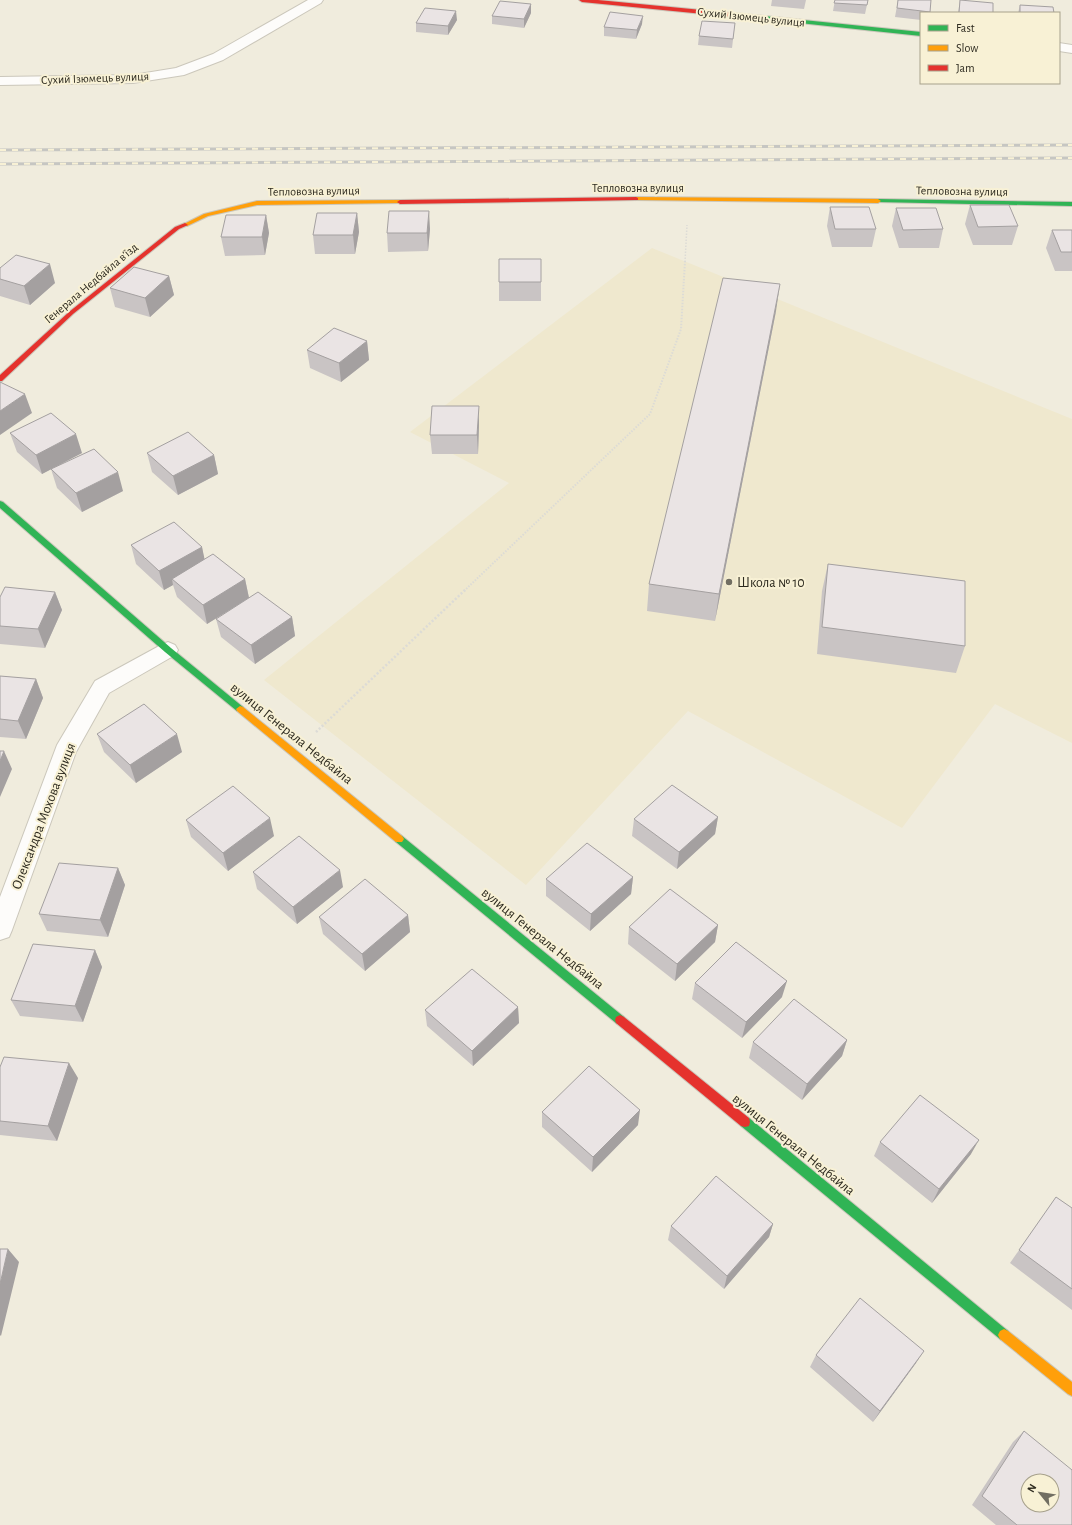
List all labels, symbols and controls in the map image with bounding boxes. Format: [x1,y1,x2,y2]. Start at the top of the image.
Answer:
street label: Сухий Ізюмець вулиця [696,5,805,30]
legend [920,12,1060,84]
text: Fast [956,22,975,34]
text: Slow [956,42,978,54]
text: Jam [956,62,975,74]
street label: Сухий Ізюмець вулиця [41,70,149,87]
street label: Тепловозна вулиця [592,182,684,195]
street label: Тепловозна вулиця [268,184,360,199]
street label: Тепловозна вулиця [916,184,1008,199]
street label: Генерала Недбайла в’їзд [42,241,140,325]
place label: Школа № 10 [737,576,805,590]
marker: Школа № 10 [724,577,734,587]
street label: вулиця Генерала Недбайла [228,680,355,788]
street label: Олександра Мохова вулиця [9,741,78,892]
street label: вулиця Генерала Недбайла [479,885,606,993]
street label: вулиця Генерала Недбайла [730,1091,857,1199]
north arrow [1020,1473,1060,1513]
text: N [1025,1482,1038,1494]

